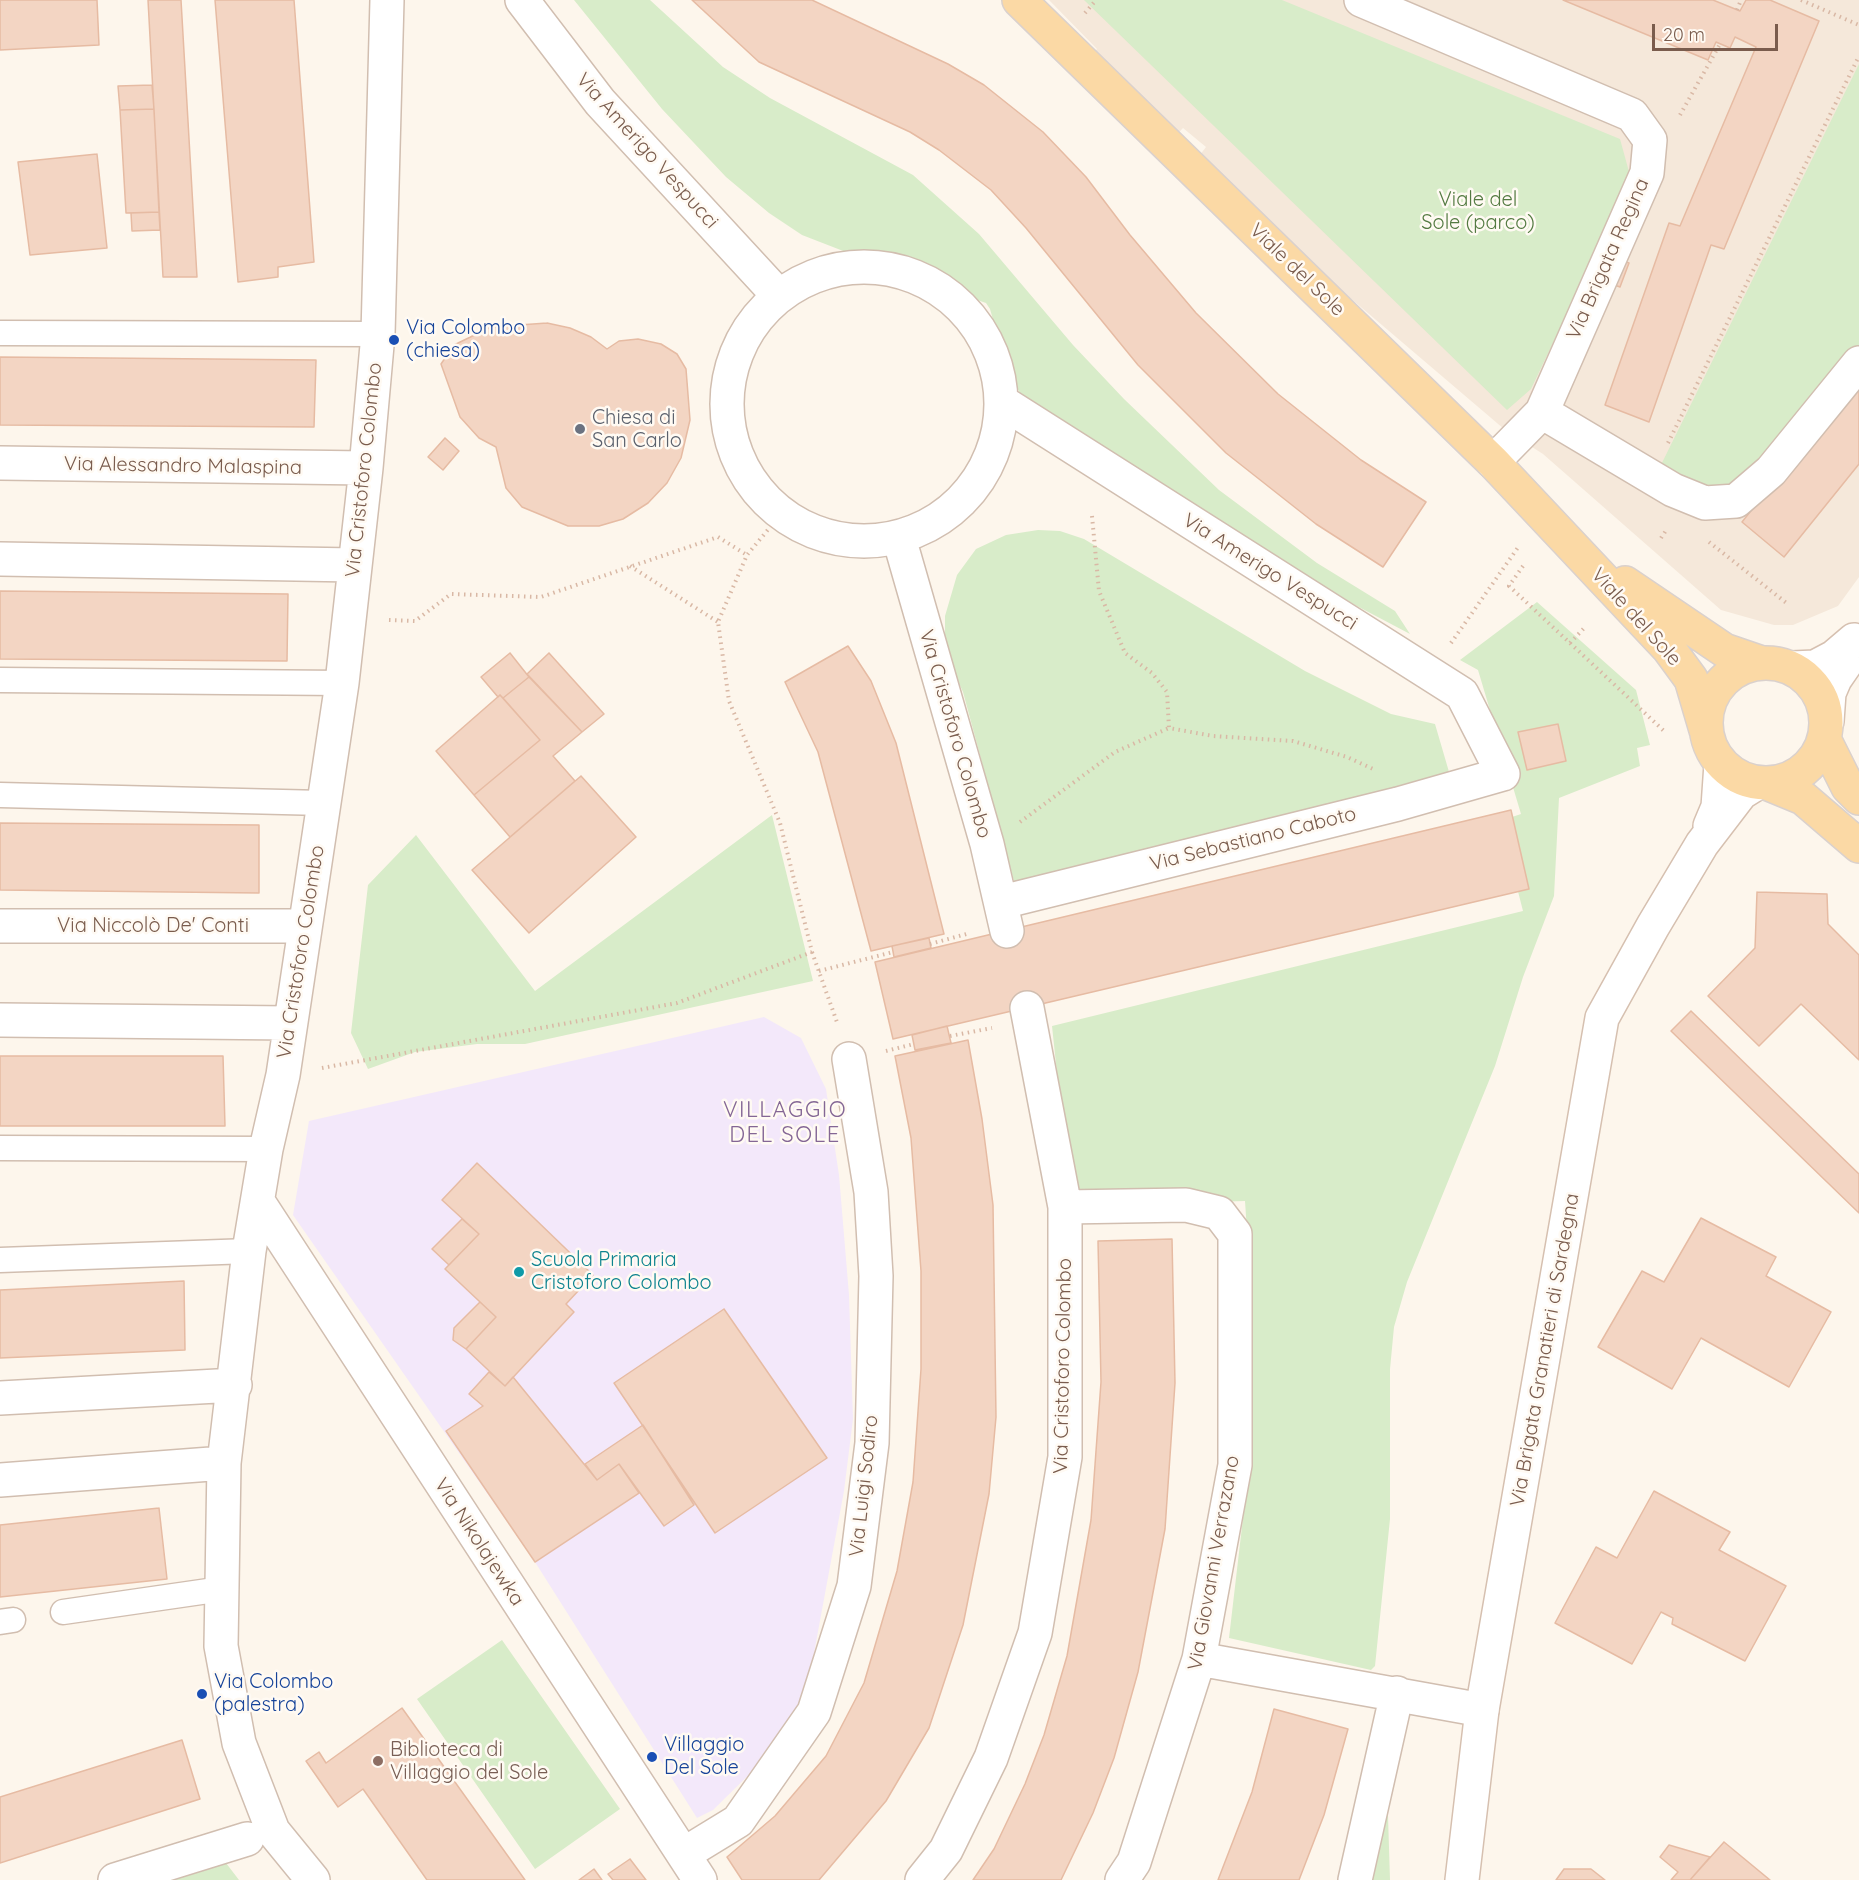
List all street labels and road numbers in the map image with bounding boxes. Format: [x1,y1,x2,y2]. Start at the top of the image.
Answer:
street label: Via Amerigo Vespucci [571,68,723,234]
street label: Via Brigata Regina [1562,175,1654,343]
street label: Viale del Sole [1244,219,1350,321]
street label: Via Cristoforo Colombo [341,361,387,579]
street label: Via Alessandro Malaspina [64,452,302,480]
street label: Via Amerigo Vespucci [1178,508,1362,636]
street label: Viale del Sole [1586,563,1686,671]
street label: Via Cristoforo Colombo [914,627,996,841]
street label: Via Sebastiano Caboto [1147,802,1359,876]
street label: Via Cristoforo Colombo [272,844,330,1060]
street label: Via Niccolò De' Conti [57,914,249,938]
street label: Via Brigata Granatieri di Sardegna [1506,1191,1584,1509]
street label: Via Cristoforo Colombo [1049,1258,1077,1474]
street label: Via Luigi Sodiro [845,1414,883,1558]
street label: Via Giovanni Verrazano [1183,1454,1245,1672]
street label: Via Nikolajewka [429,1474,529,1610]

